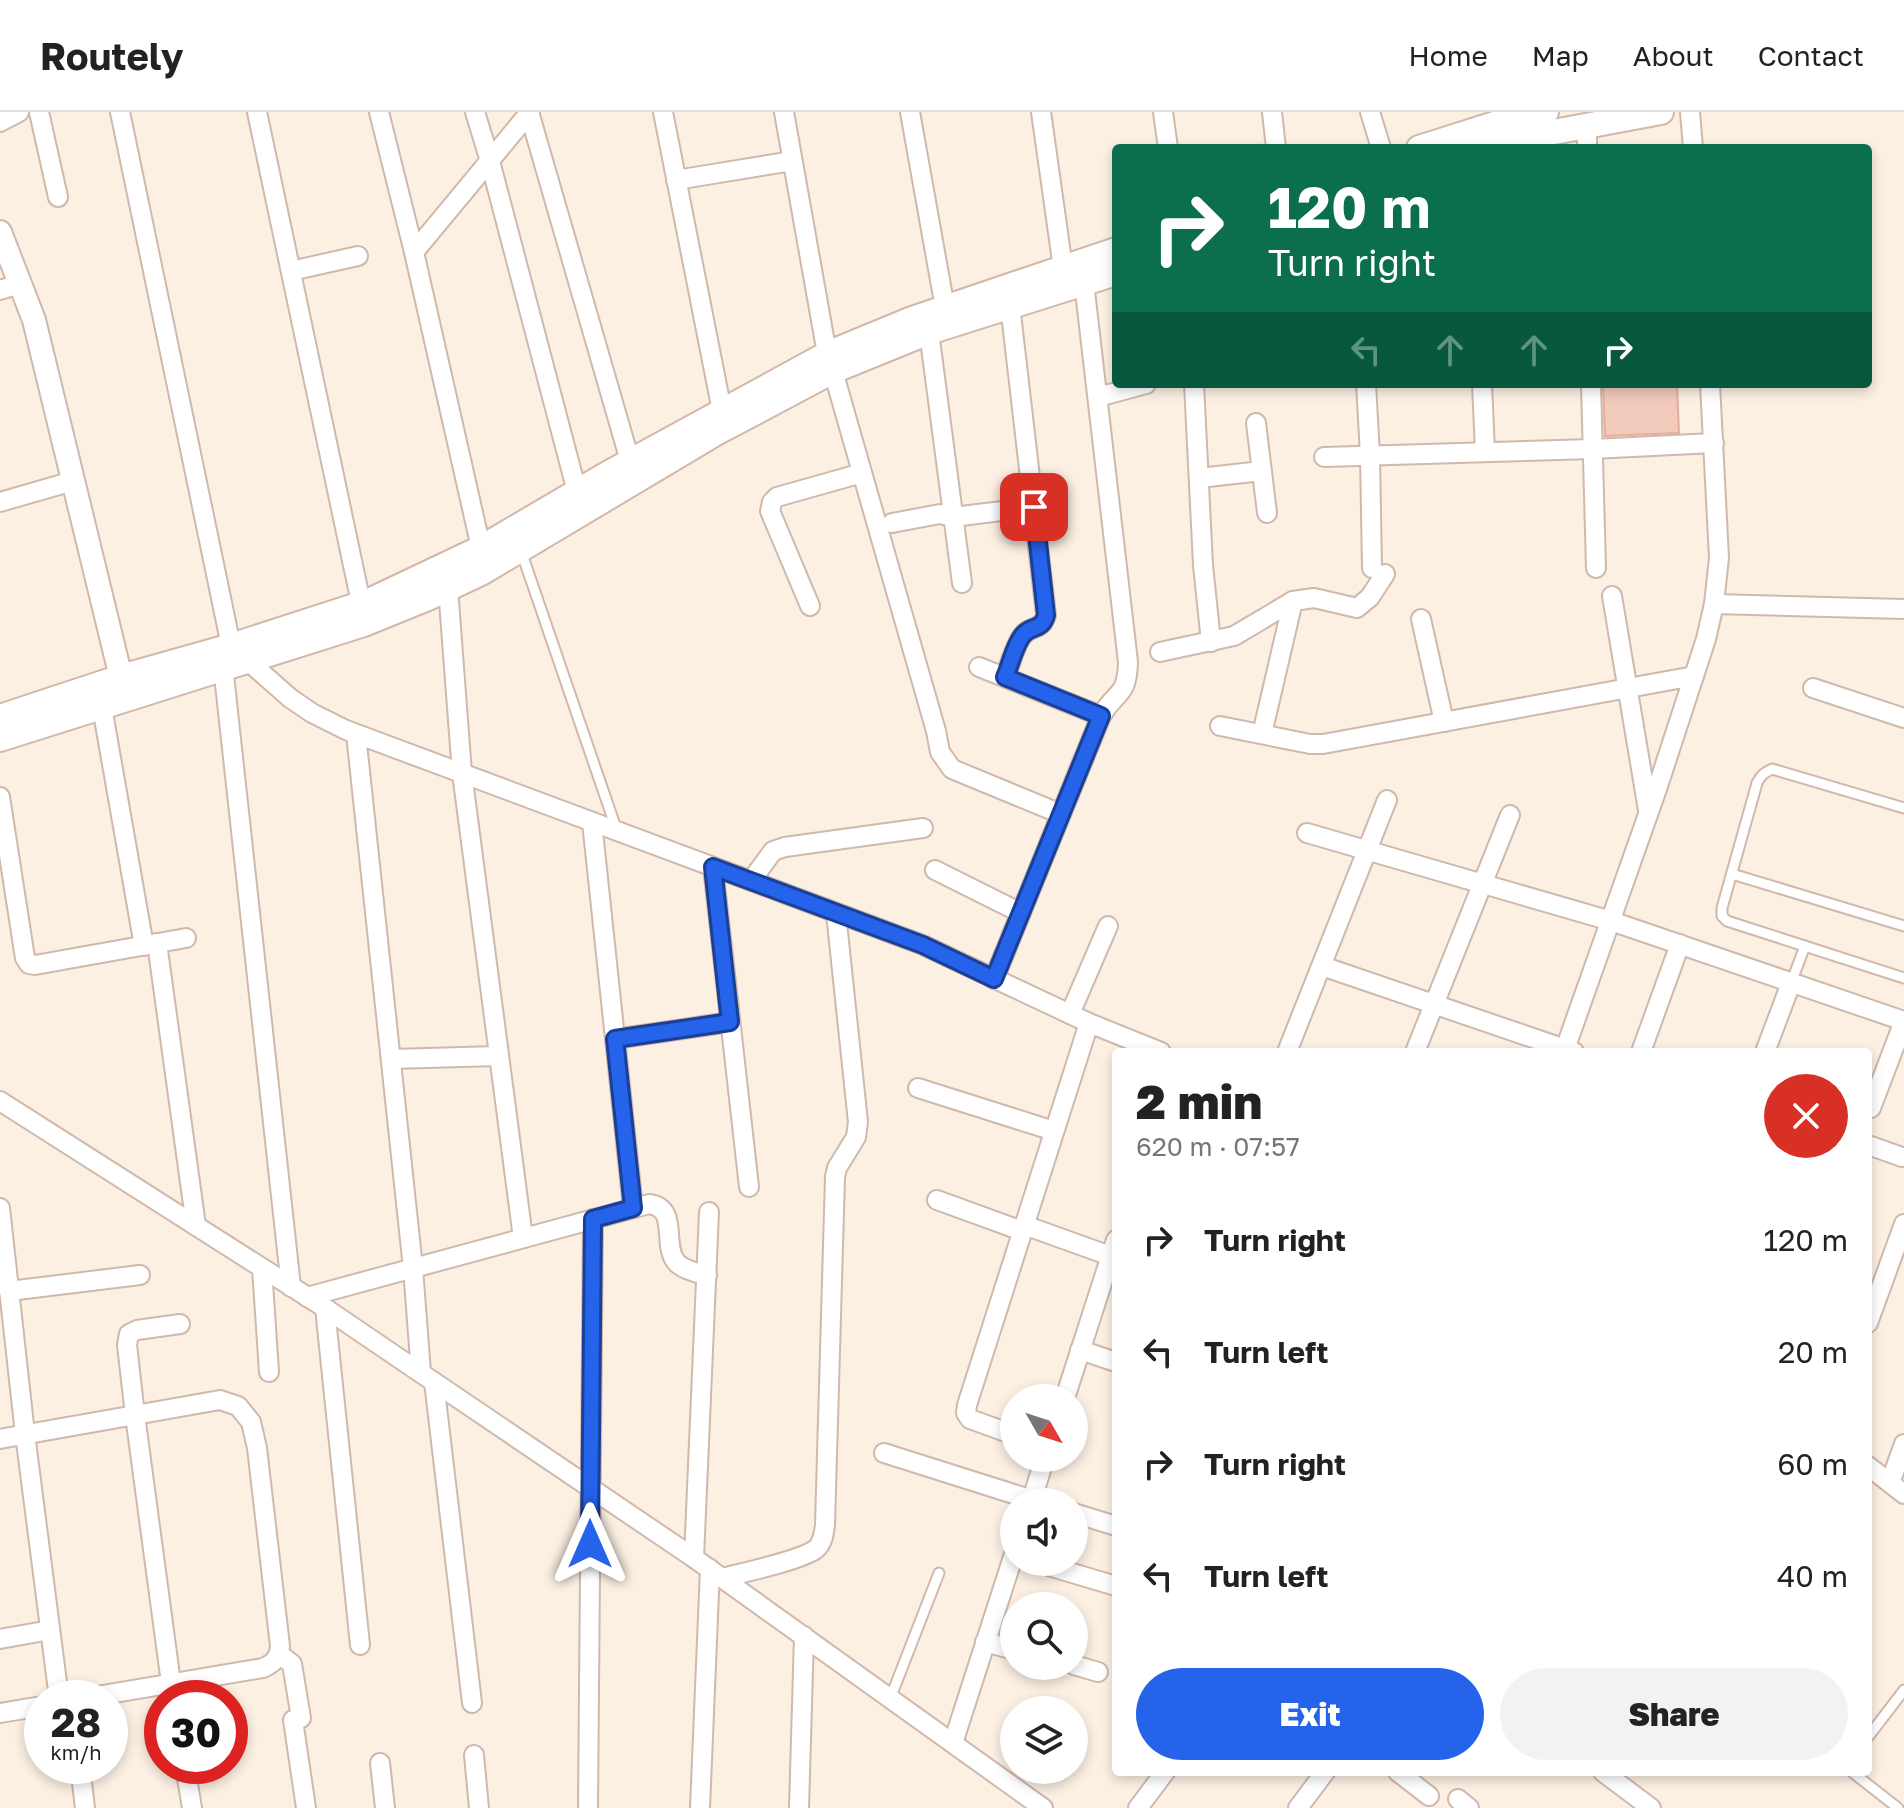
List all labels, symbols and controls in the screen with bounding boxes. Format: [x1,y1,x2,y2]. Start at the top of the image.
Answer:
text: Routely [40,33,184,78]
text: Home [1409,39,1488,72]
text: Map [1532,39,1589,72]
text: About [1633,39,1714,72]
text: Contact [1758,39,1864,72]
text: 120 m [1268,173,1430,240]
icon: right [1136,176,1240,280]
text: Turn right [1268,241,1436,284]
icon: left [1344,328,1388,372]
icon: ahead [1428,328,1472,372]
icon: ahead [1512,328,1556,372]
icon: right [1596,328,1640,372]
pin [1000,473,1068,541]
icon: arrive [1012,485,1056,529]
text: 2 min [1136,1072,1262,1130]
button: close [1764,1074,1848,1158]
text: 620 m · 07:57 [1136,1131,1300,1162]
icon: right [1136,1218,1180,1262]
text: Turn right [1204,1222,1346,1258]
text: 120 m [1763,1222,1848,1258]
icon: left [1136,1330,1180,1374]
text: Turn left [1204,1334,1329,1370]
text: 20 m [1778,1334,1848,1370]
north arrow [1000,1384,1088,1472]
map controls [1000,1384,1088,1784]
icon: right [1136,1442,1180,1486]
text: Turn right [1204,1446,1346,1482]
text: 60 m [1777,1446,1848,1482]
button: sound [1000,1488,1088,1576]
position arrow [548,1502,632,1586]
icon: left [1136,1554,1180,1598]
text: Turn left [1204,1558,1329,1594]
text: 40 m [1777,1558,1848,1594]
button: search [1000,1592,1088,1680]
button: Exit [1136,1668,1484,1760]
button: Share [1500,1668,1848,1760]
speed limit sign: 30 [144,1680,248,1784]
button: layers [1000,1696,1088,1784]
text: 28 [51,1698,101,1746]
text: km/h [51,1740,101,1764]

